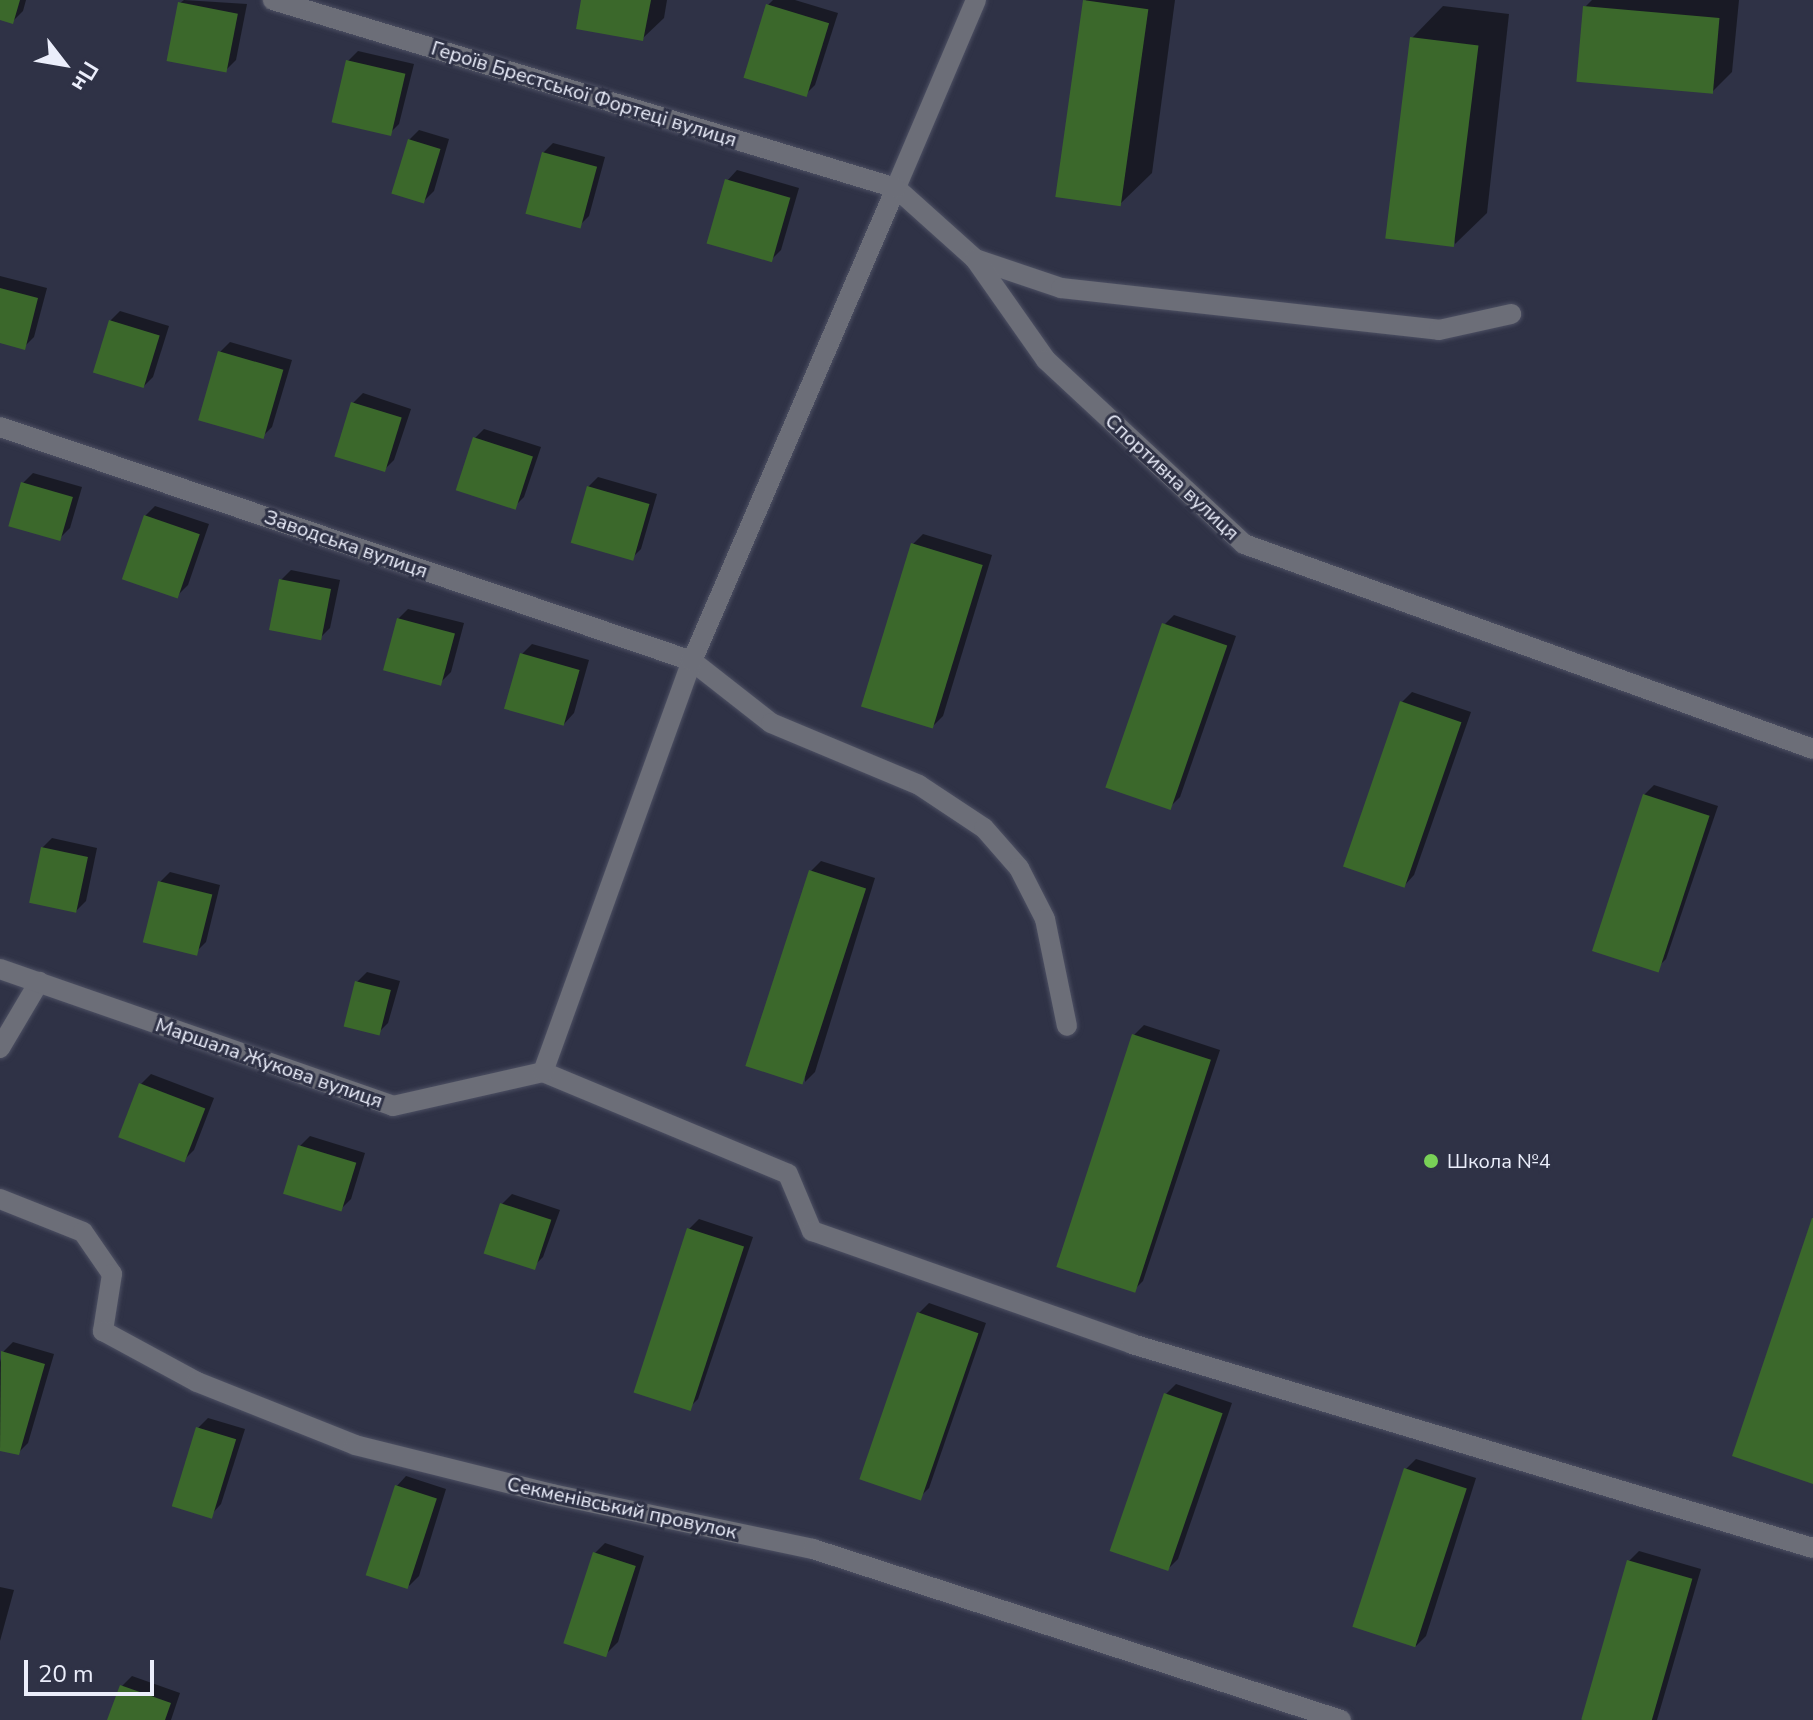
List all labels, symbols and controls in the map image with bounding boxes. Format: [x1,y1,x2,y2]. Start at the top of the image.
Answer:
north arrow [24,24,104,104]
street label: Героїв Брестської Фортеці вулиця [428,36,740,152]
text: Пн [64,56,105,97]
street label: Спортивна вулиця [1100,409,1244,545]
street label: Заводська вулиця [261,505,431,583]
street label: Маршала Жукова вулиця [152,1013,386,1113]
place label: Школа №4 [1447,1149,1551,1173]
marker: Школа №4 [1422,1152,1440,1170]
street label: Секменівський провулок [505,1472,739,1544]
scale bar [28,1644,158,1694]
text: 20 m [38,1658,94,1690]

